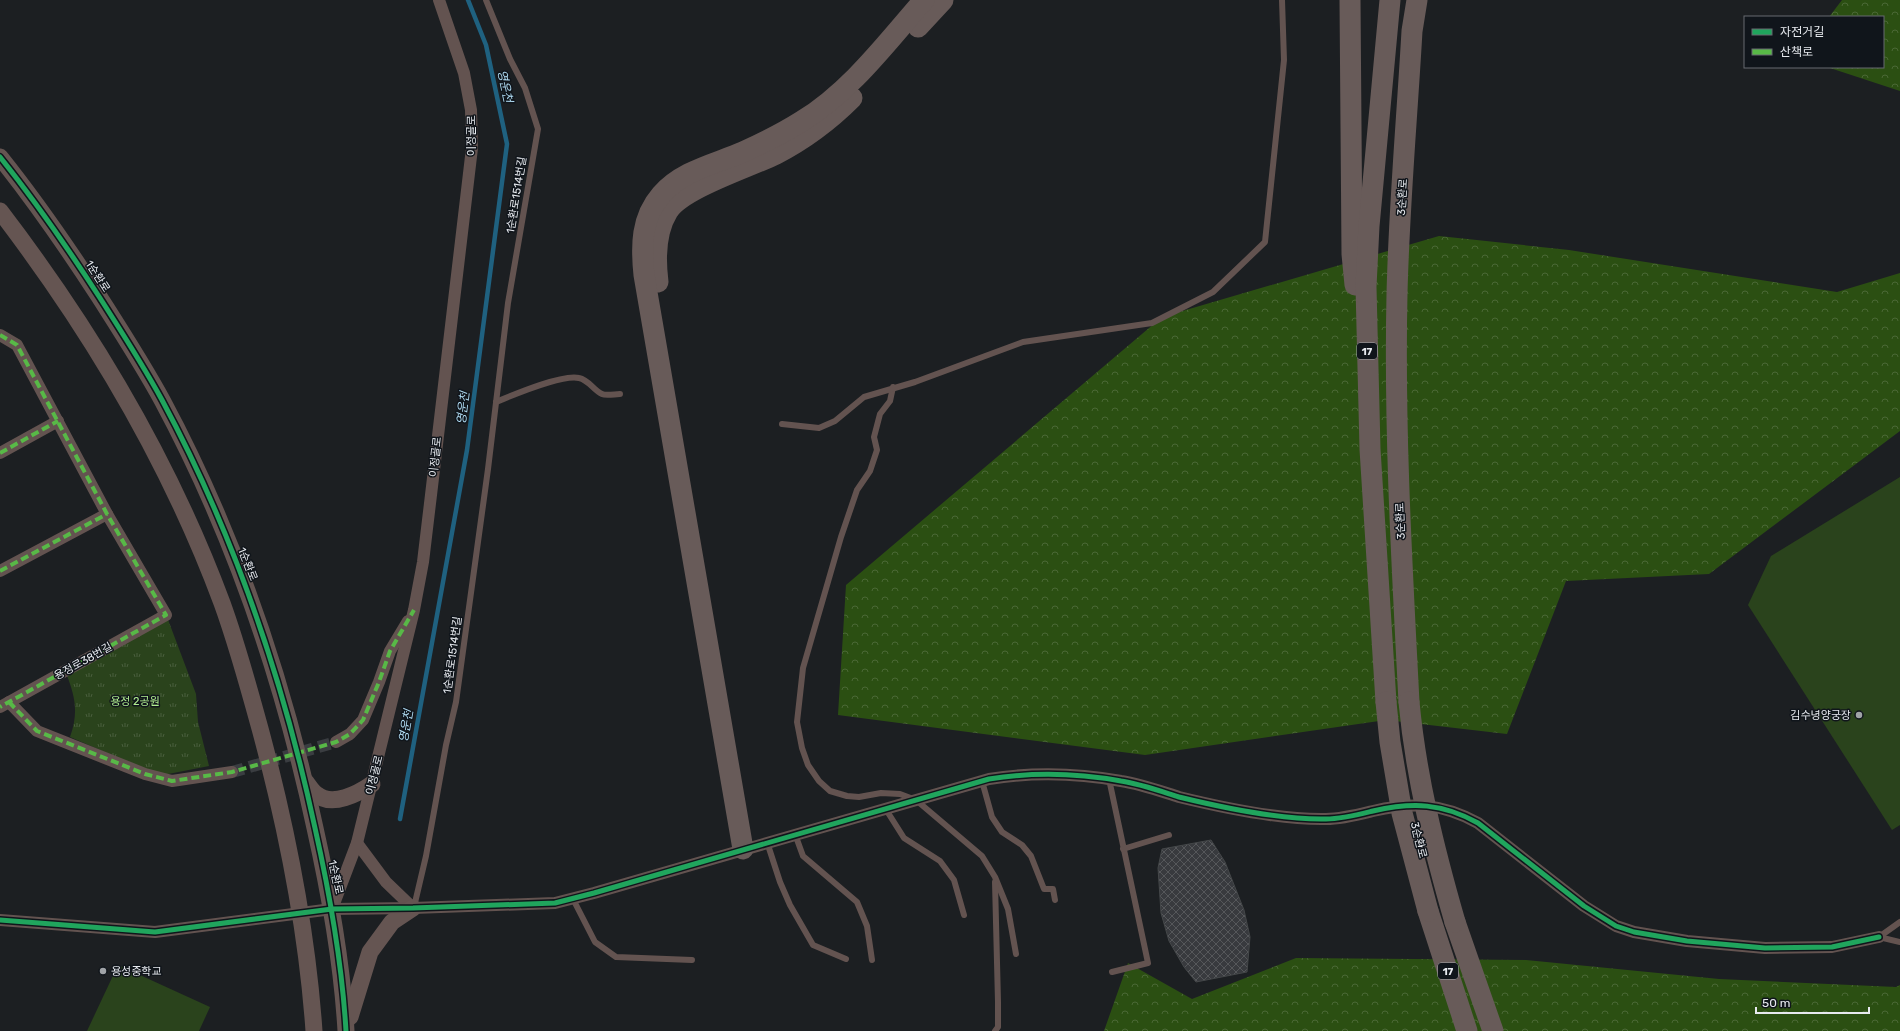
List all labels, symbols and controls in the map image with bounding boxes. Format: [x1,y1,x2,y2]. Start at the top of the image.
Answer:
legend [1744,16,1884,68]
text: 자전거길 [1780,25,1824,39]
text: 산책로 [1780,45,1813,59]
water label: 영운천 [495,68,516,106]
street label: 이정골로 [465,116,478,156]
street label: 1순환로1514번길 [504,156,529,235]
street label: 3순환로 [1395,178,1410,216]
street label: 1순환로 [83,258,113,295]
road number: 17 [1357,343,1377,359]
water label: 영운천 [454,389,472,425]
street label: 이정골로 [427,436,444,478]
street label: 3순환로 [1393,502,1408,540]
street label: 1순환로 [235,545,260,583]
street label: 1순환로1514번길 [441,616,464,695]
street label: 용정로38번길 [52,640,114,683]
park label: 용정 2공원 [110,695,160,708]
water label: 영운천 [396,707,416,744]
place label: 김수녕양궁장 [1790,709,1851,722]
marker: 김수녕양궁장 [1854,710,1864,720]
street label: 이정골로 [363,754,386,796]
street label: 3순환로 [1408,821,1429,860]
street label: 1순환로 [326,859,346,896]
road number: 17 [1438,963,1458,979]
place label: 용성중학교 [111,965,162,978]
marker: 용성중학교 [98,966,108,976]
scale bar [1756,989,1869,1015]
text: 50 m [1762,996,1790,1010]

